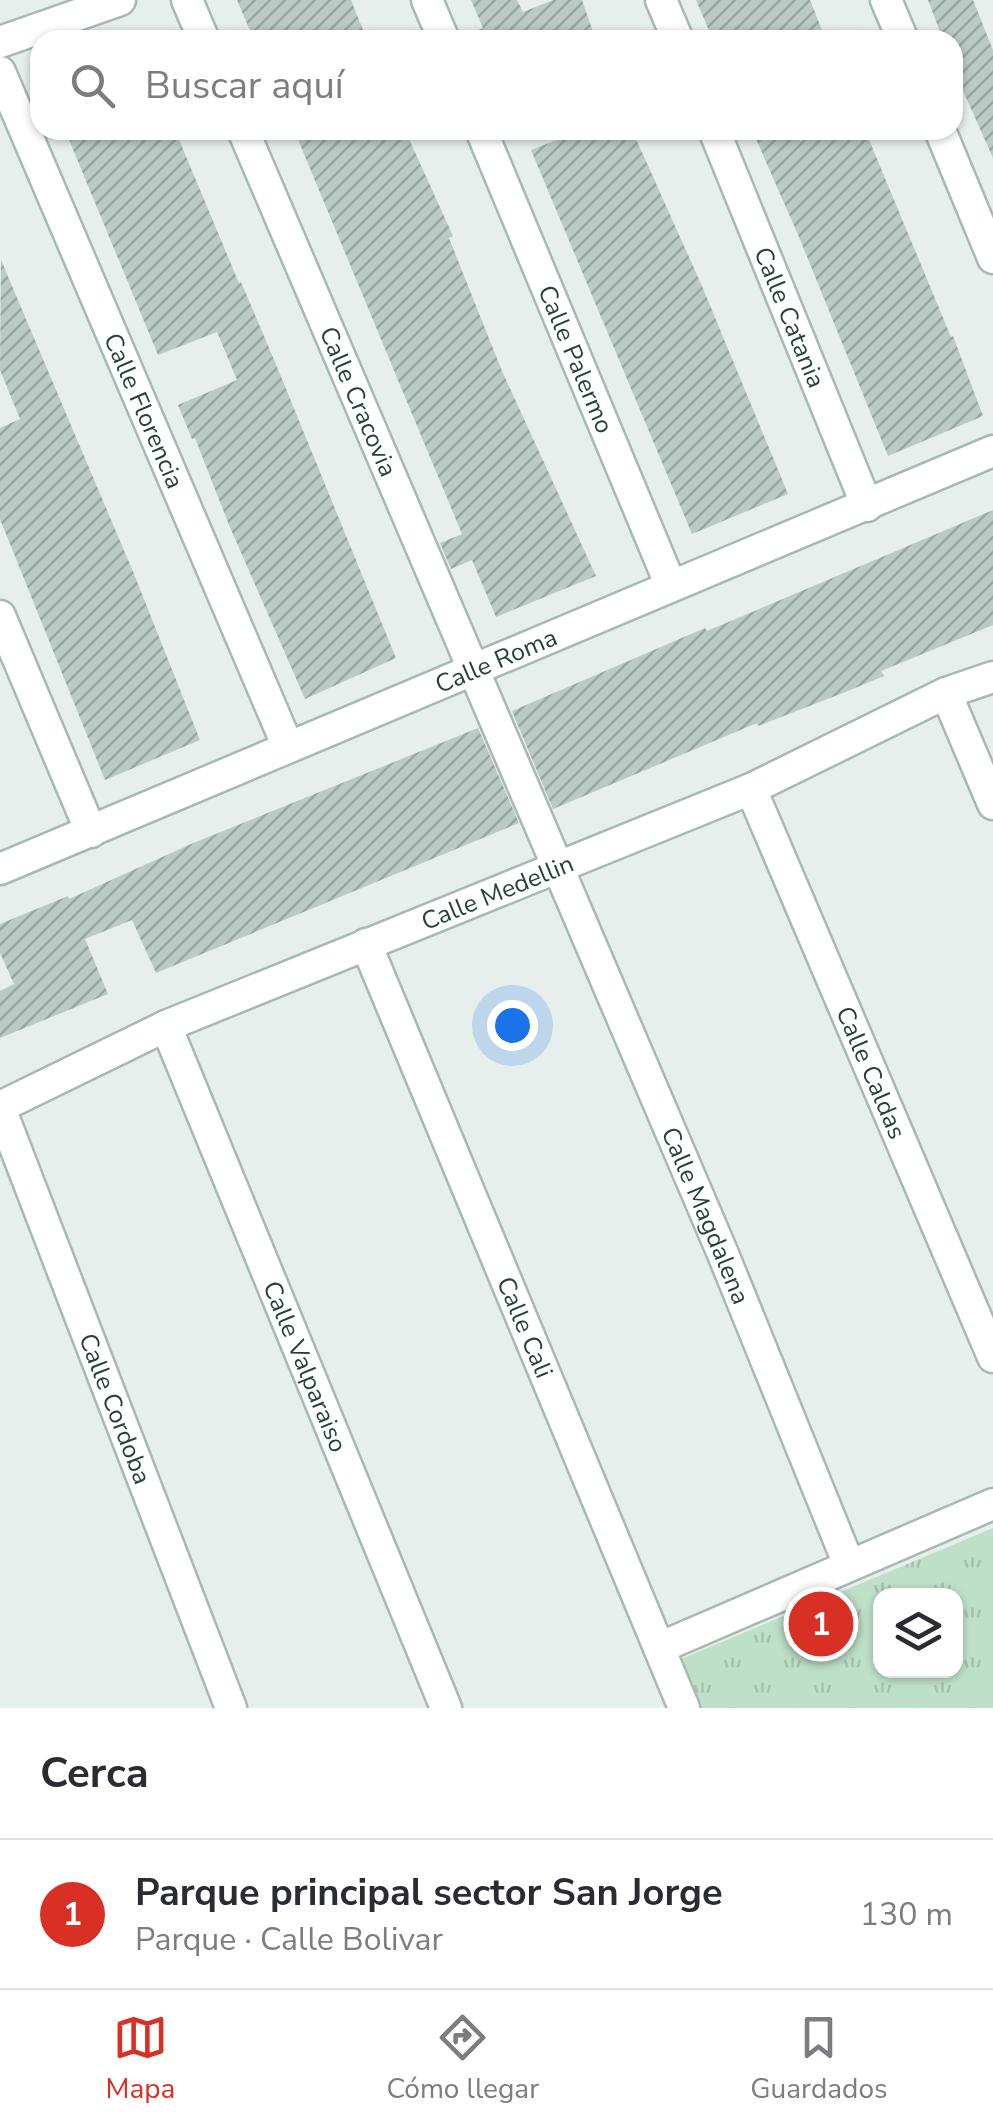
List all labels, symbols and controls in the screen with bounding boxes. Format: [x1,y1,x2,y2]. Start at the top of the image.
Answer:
search box [30,30,963,140]
icon: search [65,58,120,113]
text: Buscar aquí [145,60,344,111]
street label: Calle Catania [745,242,833,393]
street label: Calle Palermo [529,280,621,439]
street label: Calle Cracovia [311,321,405,482]
street label: Calle Florencia [95,328,192,494]
street label: Calle Roma [430,620,562,702]
street label: Calle Medellin [416,847,579,939]
your location [487,1000,538,1051]
street label: Calle Caldas [828,1001,914,1144]
street label: Calle Magdalena [653,1122,758,1309]
street label: Calle Cali [488,1272,561,1383]
street label: Calle Valparaiso [254,1276,355,1458]
street label: Calle Cordoba [70,1329,159,1489]
pin: 1 [788,1586,854,1662]
map controls [873,1588,963,1678]
button: layers [873,1588,963,1678]
text: Cerca [40,1745,149,1802]
text: Parque principal sector San Jorge [135,1867,723,1918]
text: 1 [63,1893,82,1936]
text: 130 m [860,1893,953,1936]
text: Parque · Calle Bolivar [135,1918,443,1961]
tab: Mapa [106,2010,175,2108]
tab: Cómo llegar [386,2010,539,2108]
tab: Guardados [750,2010,887,2108]

